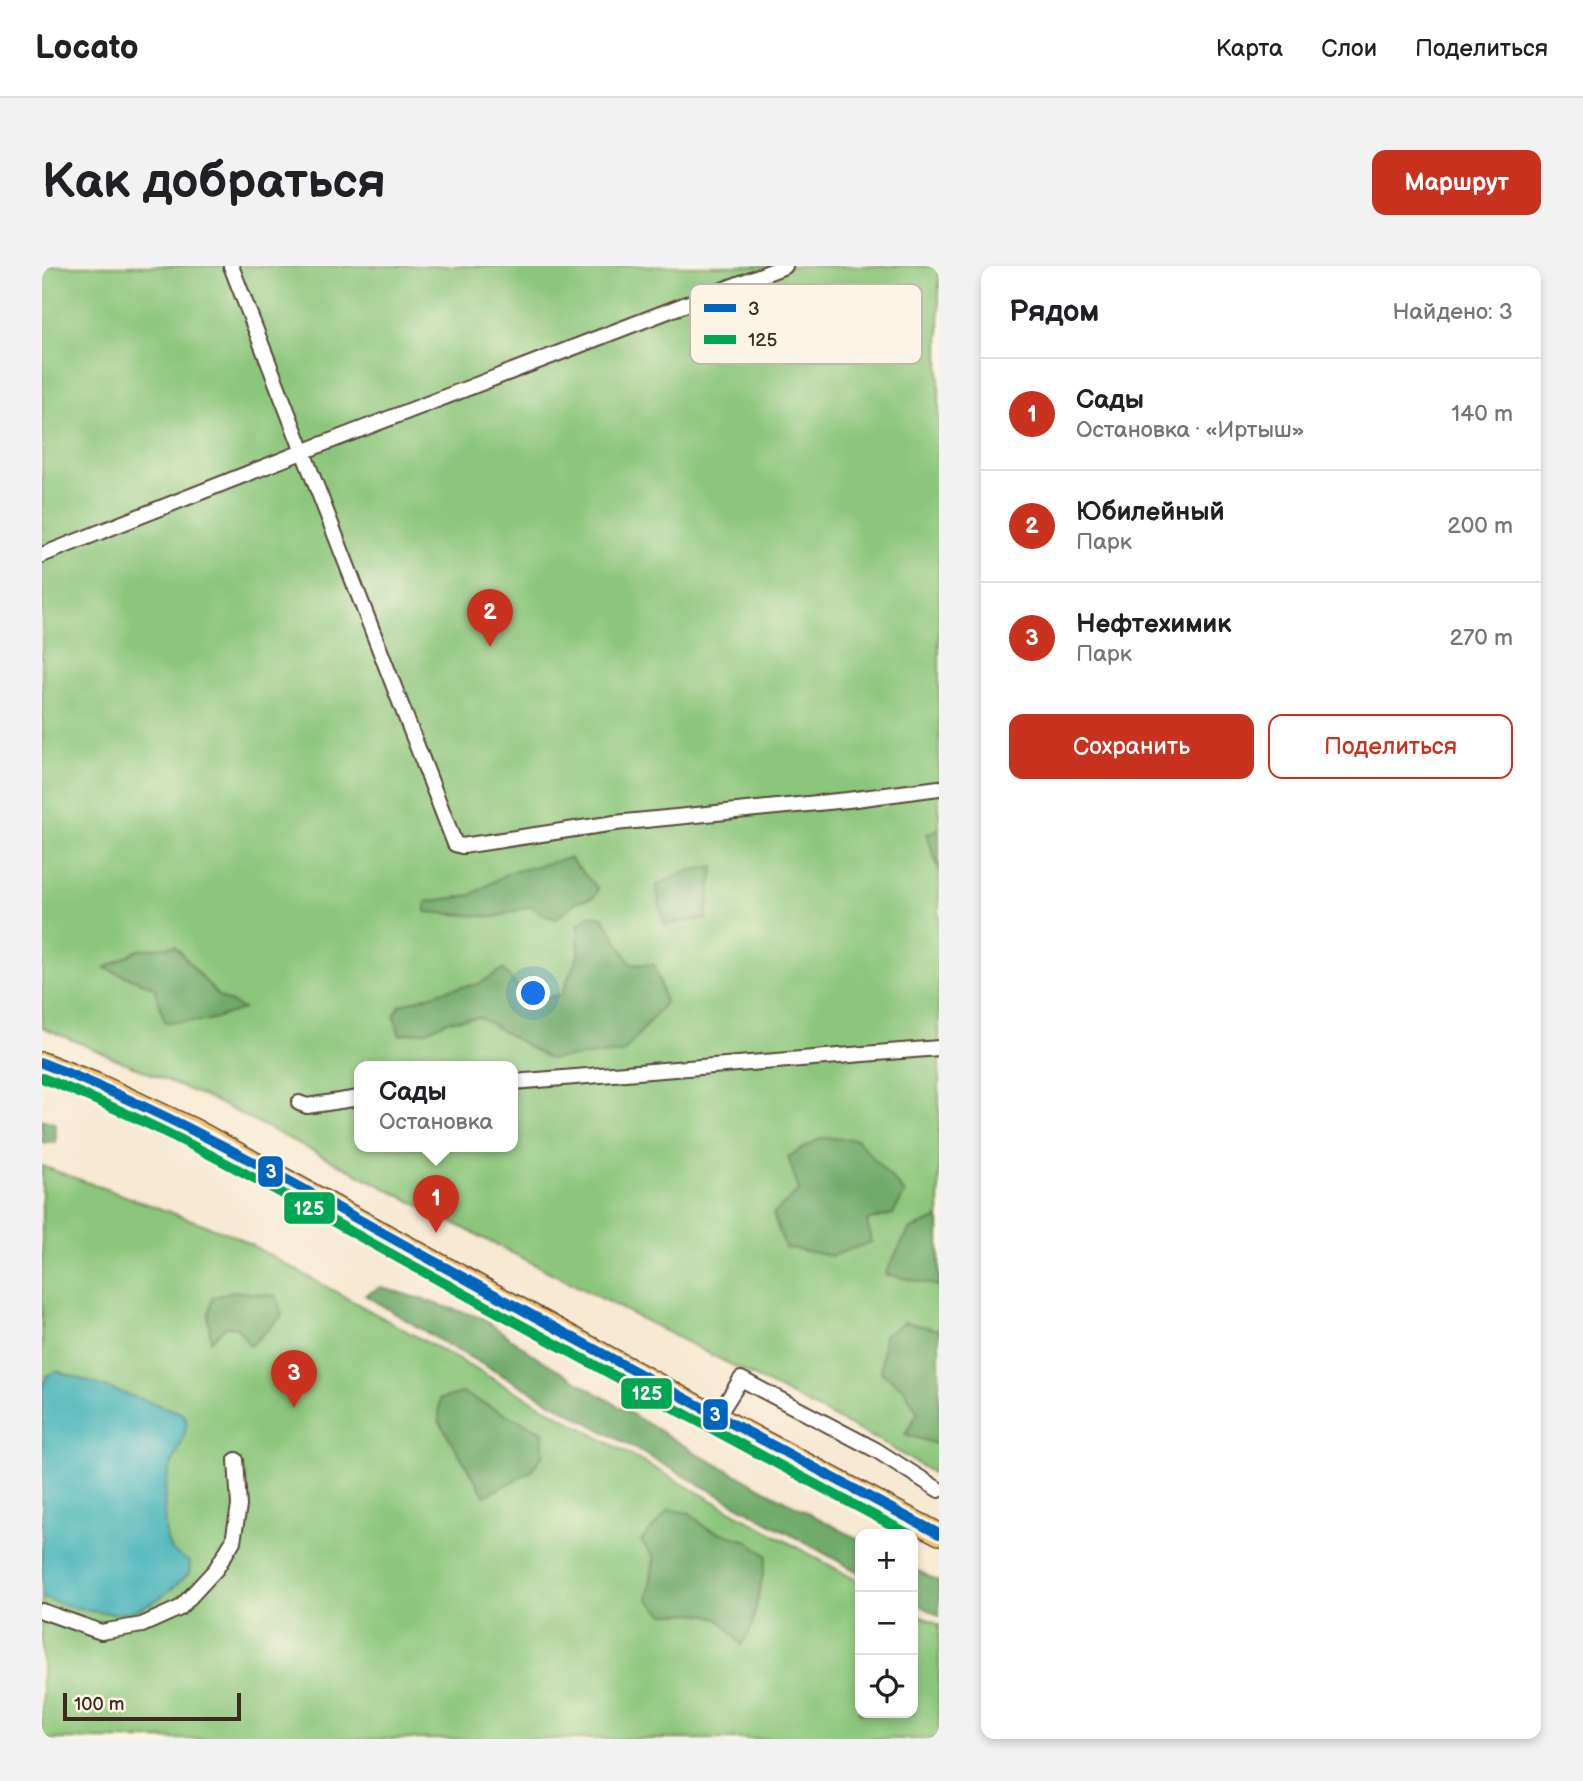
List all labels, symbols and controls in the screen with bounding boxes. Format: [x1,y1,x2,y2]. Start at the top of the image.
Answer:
text: Locato [35,28,139,68]
text: Карта [1216,34,1283,63]
text: Слои [1321,34,1377,63]
text: Поделиться [1415,34,1548,63]
button: Маршрут [1372,150,1541,215]
text: Как добраться [42,153,386,212]
legend [690,284,922,364]
text: Рядом [1009,294,1099,330]
text: 3 [748,298,760,321]
text: Найдено: 3 [1392,298,1513,326]
text: 125 [748,329,778,352]
text: Сады [1076,385,1144,416]
text: 1 [1027,400,1037,428]
text: 140 m [1451,400,1513,428]
text: Остановка · «Иртыш» [1076,416,1305,444]
text: Юбилейный [1076,497,1225,528]
text: 2 [1025,512,1039,540]
text: 200 m [1447,512,1513,540]
text: Парк [1076,528,1132,556]
pin: 2 [467,589,513,647]
text: Нефтехимик [1076,609,1231,640]
text: 3 [1025,624,1039,652]
text: 270 m [1449,624,1513,652]
text: Парк [1076,640,1132,668]
button: Сохранить [1009,714,1254,779]
button: Поделиться [1268,714,1513,779]
your location [516,976,550,1010]
popup [354,1061,518,1152]
text: Сады [379,1077,447,1108]
text: Остановка [379,1108,493,1136]
line badge: 3 [257,1155,284,1188]
text: 3 [265,1161,277,1184]
pin: 1 [413,1175,459,1233]
line badge: 125 [283,1191,336,1225]
text: 125 [294,1198,324,1221]
pin: 3 [271,1350,317,1408]
line badge: 125 [620,1377,673,1410]
text: 125 [632,1383,662,1406]
line badge: 3 [702,1398,729,1431]
text: 3 [709,1404,721,1427]
map controls [855,1529,918,1718]
button: + [855,1529,918,1592]
button: − [855,1592,918,1655]
button: locate [855,1655,918,1718]
scale bar [63,1690,242,1722]
text: 100 m [74,1693,125,1716]

